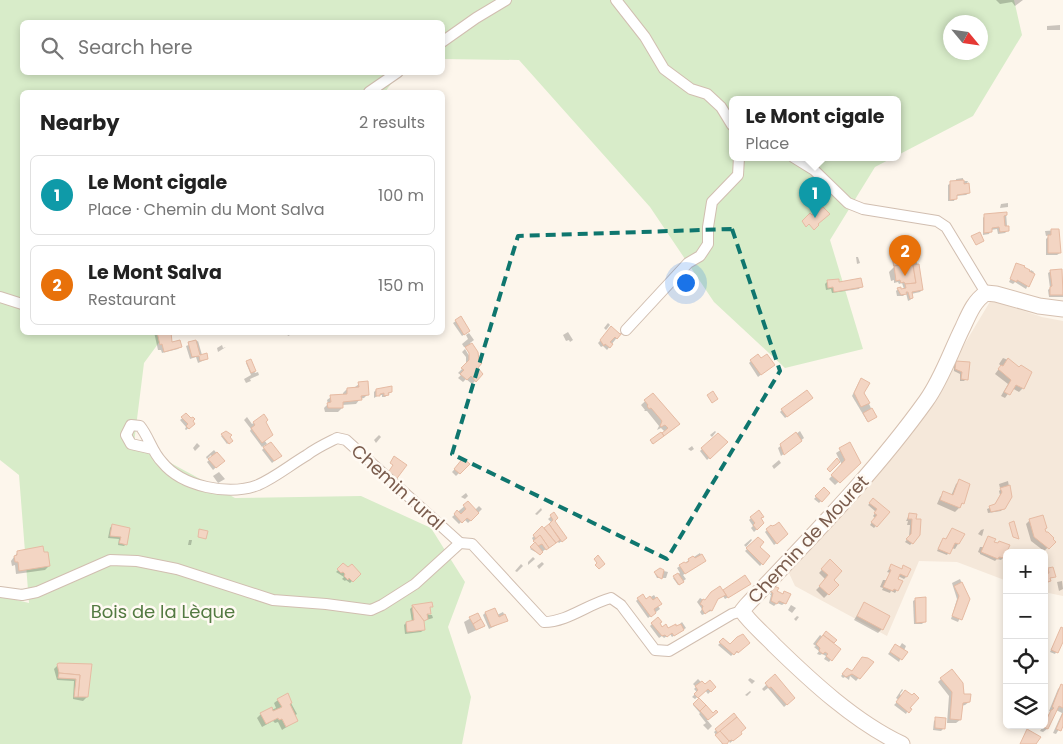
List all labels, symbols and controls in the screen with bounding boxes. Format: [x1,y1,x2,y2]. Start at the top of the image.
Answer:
north arrow [943,15,988,60]
search box [20,20,445,75]
icon: search [38,34,66,62]
text: Search here [78,34,192,61]
popup [729,96,901,161]
text: Le Mont cigale [745,103,885,130]
text: Nearby [40,108,120,137]
text: 2 results [359,111,425,134]
text: Place [745,132,789,155]
text: Le Mont cigale [88,169,227,196]
pin: 1 [799,177,831,218]
text: 1 [54,184,60,207]
text: 100 m [378,184,424,207]
text: Place · Chemin du Mont Salva [88,198,325,221]
pin: 2 [889,235,921,276]
text: Le Mont Salva [88,259,222,286]
your location [673,270,699,296]
text: 2 [52,274,62,297]
text: 150 m [378,274,424,297]
text: Restaurant [88,288,176,311]
street label: Chemin rural [346,438,450,536]
street label: Chemin de Mouret [742,469,874,609]
map controls [1003,549,1048,729]
button: + [1003,549,1048,594]
button: − [1003,594,1048,639]
park label: Bois de la Lèque [91,599,235,624]
button: locate [1003,639,1048,684]
button: layers [1003,684,1048,729]

